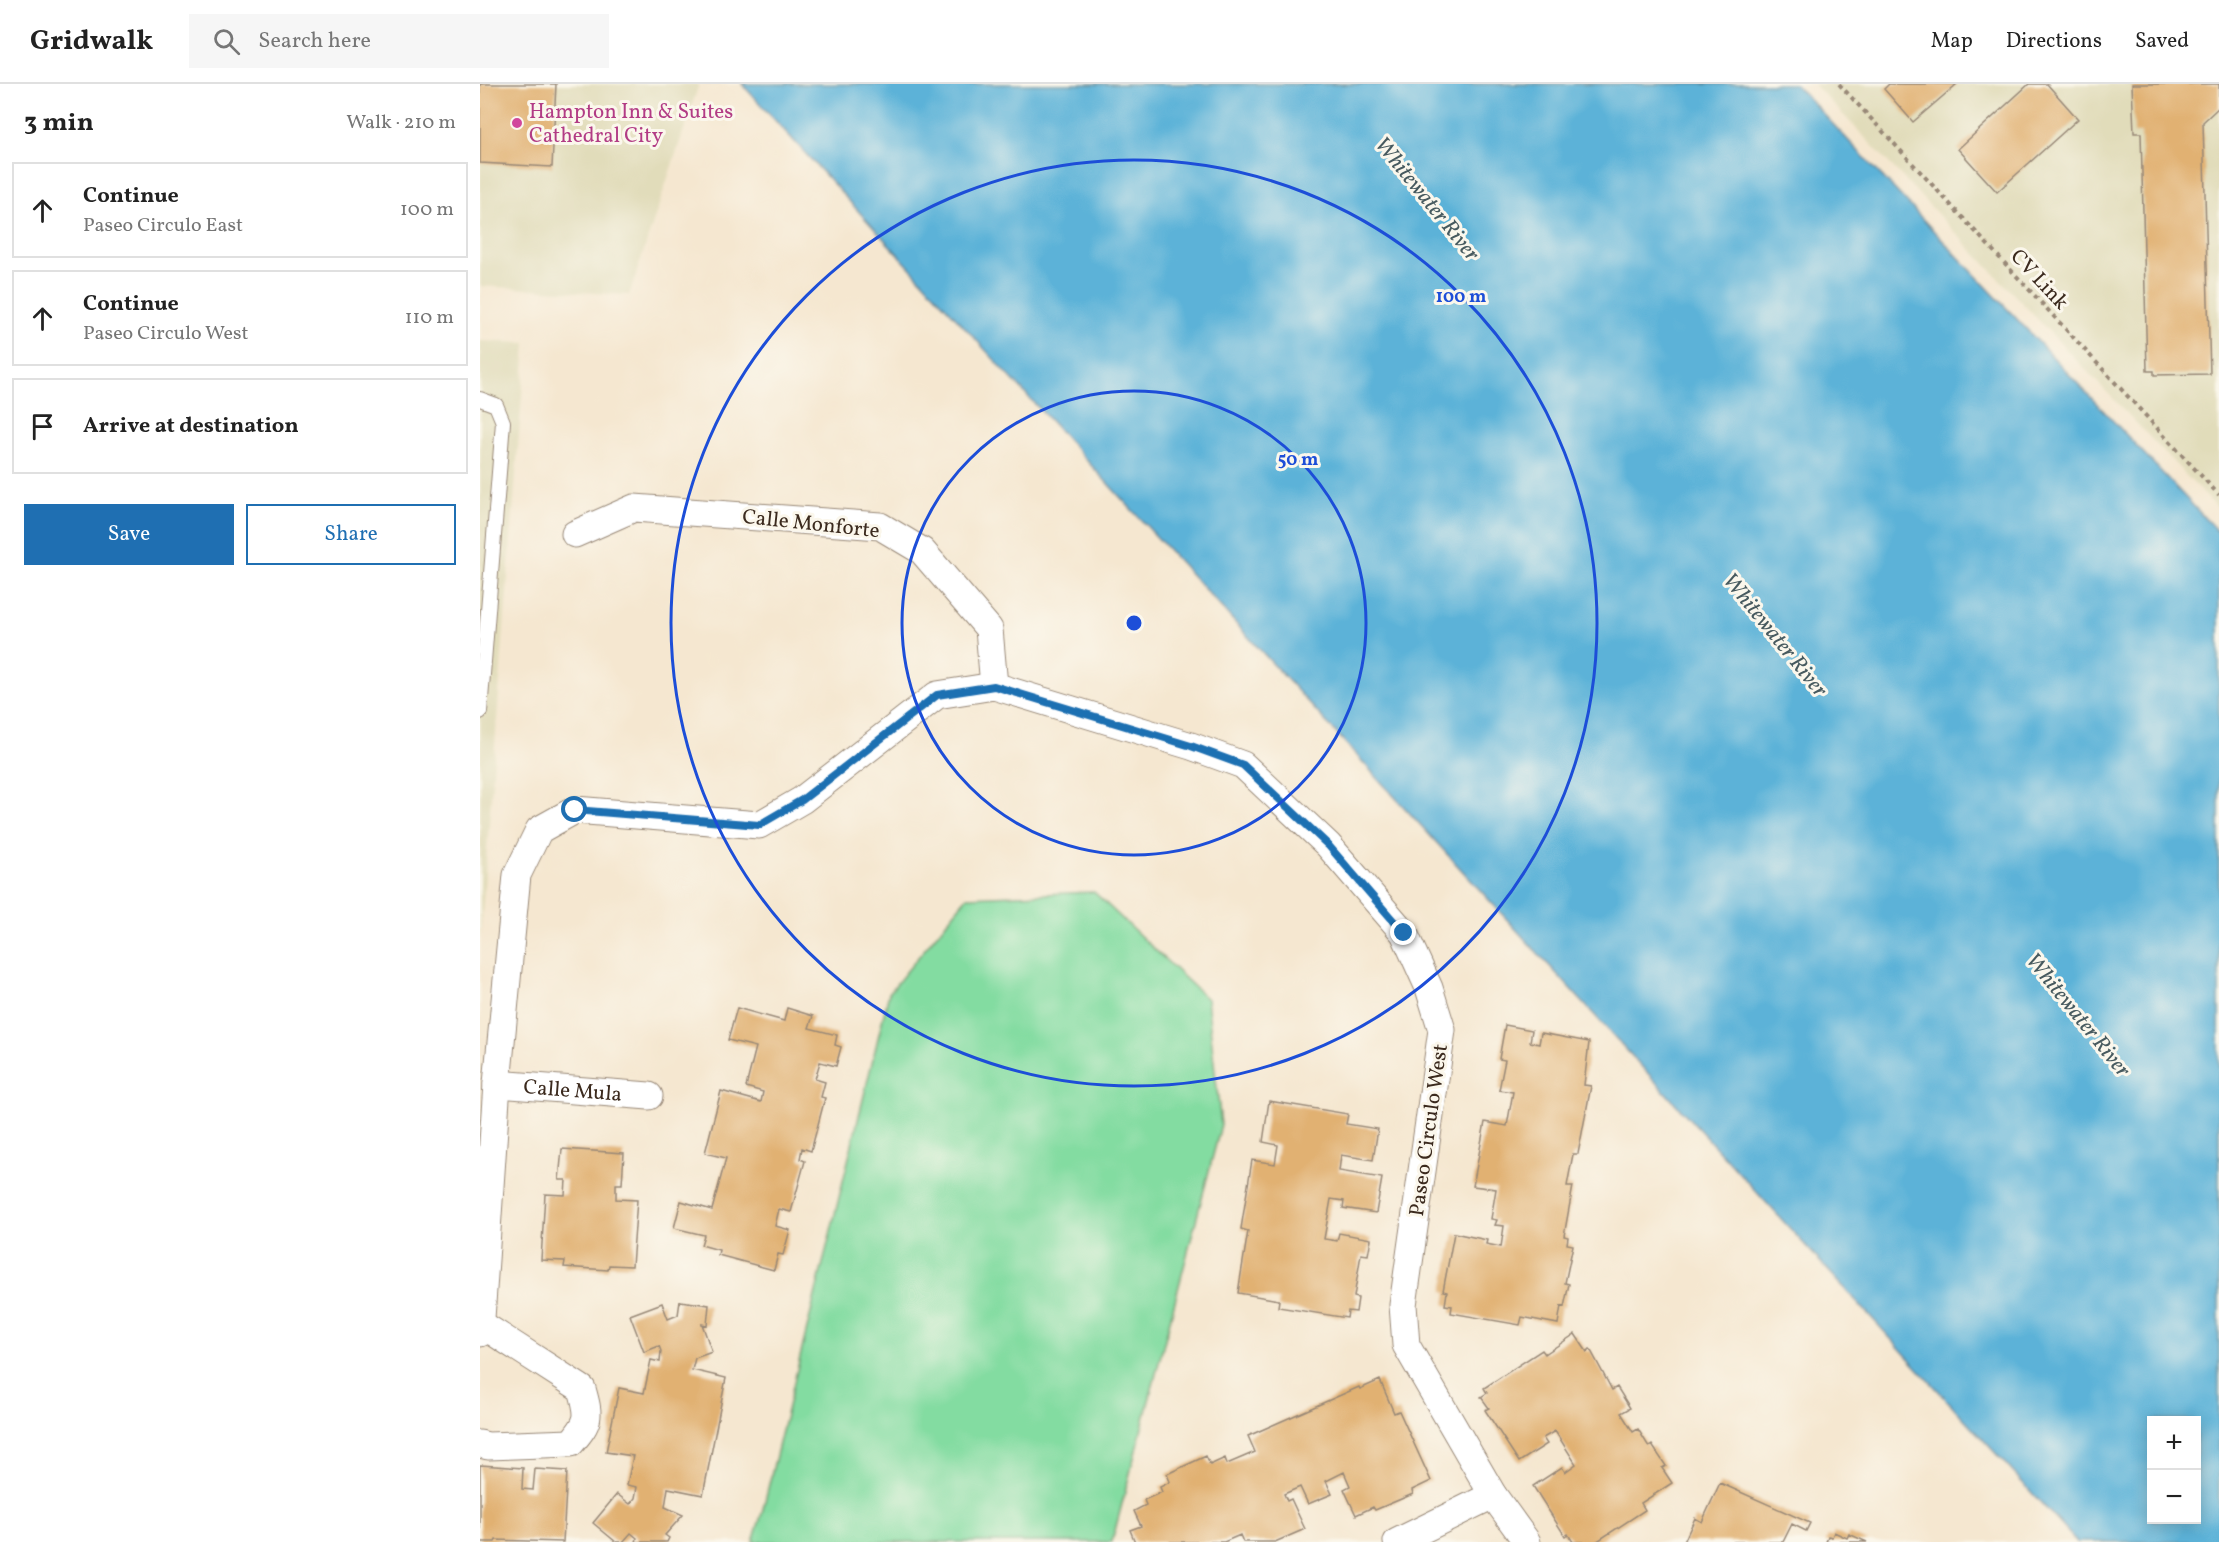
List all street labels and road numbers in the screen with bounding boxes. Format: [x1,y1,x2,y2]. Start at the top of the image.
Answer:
street label: CV Link [2003,243,2075,317]
street label: Calle Monforte [741,503,881,546]
street label: Paseo Circulo West [1403,1042,1456,1218]
street label: Calle Mula [522,1073,623,1110]

